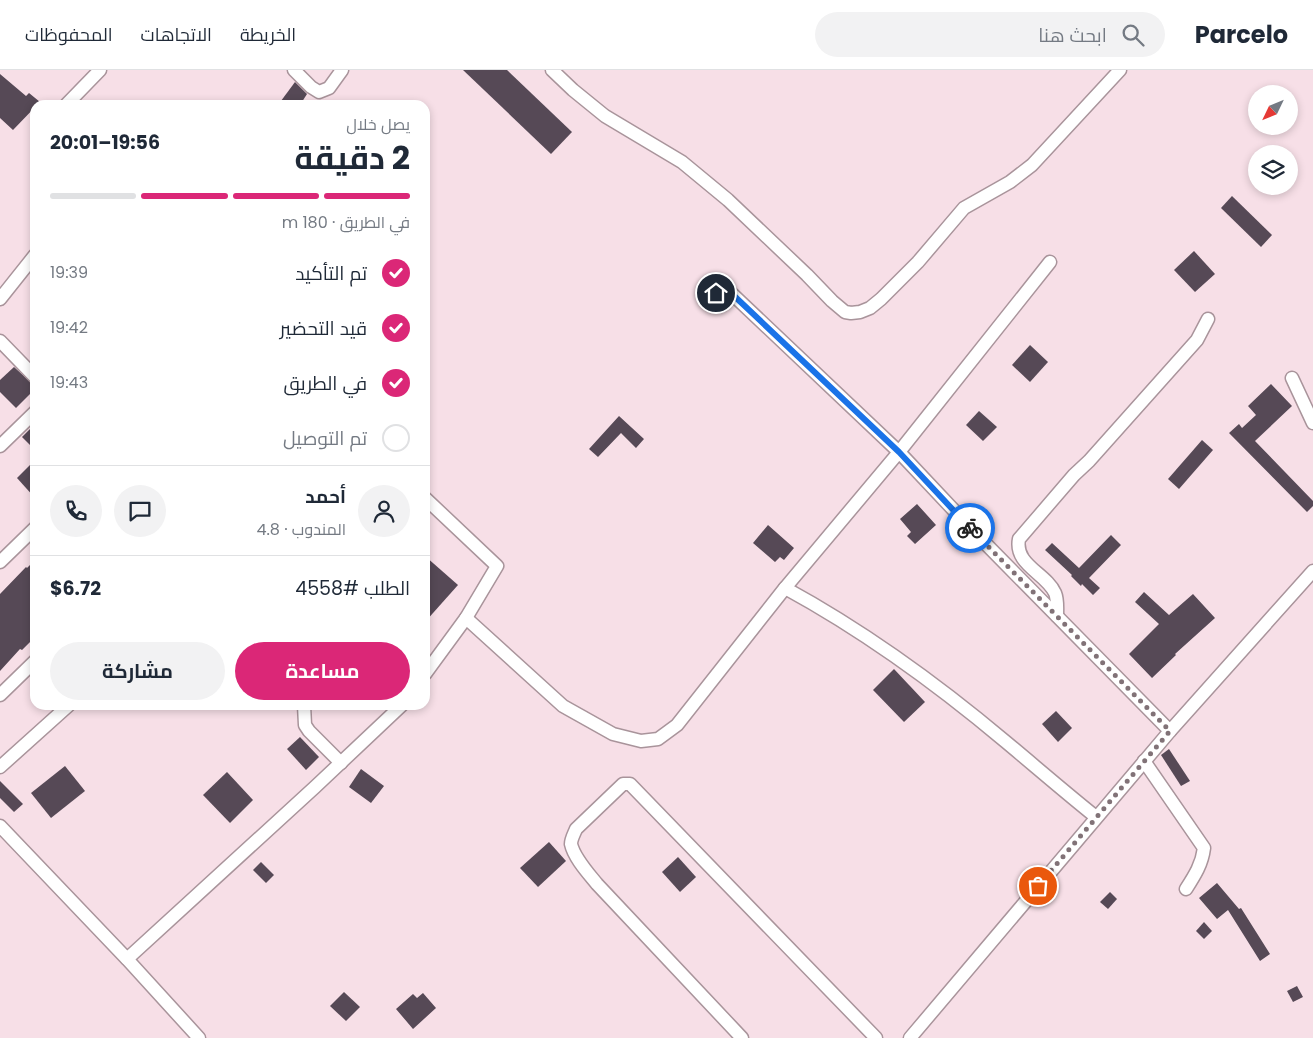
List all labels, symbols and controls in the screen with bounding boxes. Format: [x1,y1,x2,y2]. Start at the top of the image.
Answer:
search box [815,12,1165,57]
text: Parcelo [1195,18,1288,51]
icon: search [1119,21,1147,49]
text: المحفوظات [25,22,113,47]
text: الاتجاهات [141,22,212,47]
text: الخريطة [240,22,296,47]
text: ابحث هنا [1038,22,1107,49]
north arrow [1248,85,1298,135]
map controls [1248,85,1298,195]
text: يصل خلال [346,113,410,136]
text: 19:56–20:01 [50,129,160,156]
text: 2 دقيقة [294,135,410,180]
button: layers [1248,145,1298,195]
text: في الطريق · 180 m [282,211,410,234]
icon: check [382,259,410,287]
text: تم التأكيد [295,260,367,287]
text: 19:39 [50,261,88,284]
pin [695,272,737,314]
icon: home [702,279,730,307]
icon: check [382,314,410,342]
text: قيد التحضير [280,315,367,342]
text: 19:42 [50,316,88,339]
icon: check [382,369,410,397]
text: في الطريق [284,370,367,397]
text: 19:43 [50,371,88,394]
text: تم التوصيل [283,425,367,452]
text: أحمد [305,483,346,510]
button: phone [50,485,102,537]
button: chat [114,485,166,537]
button: person [358,485,410,537]
courier [945,503,995,553]
icon: bike [956,514,984,542]
text: المندوب · 4.8 [256,518,346,541]
text: $6.72 [50,575,101,602]
text: الطلب #4558 [295,575,410,602]
button: مشاركة [50,642,225,700]
button: مساعدة [235,642,410,700]
pin [1017,865,1059,907]
icon: bag [1024,872,1052,900]

